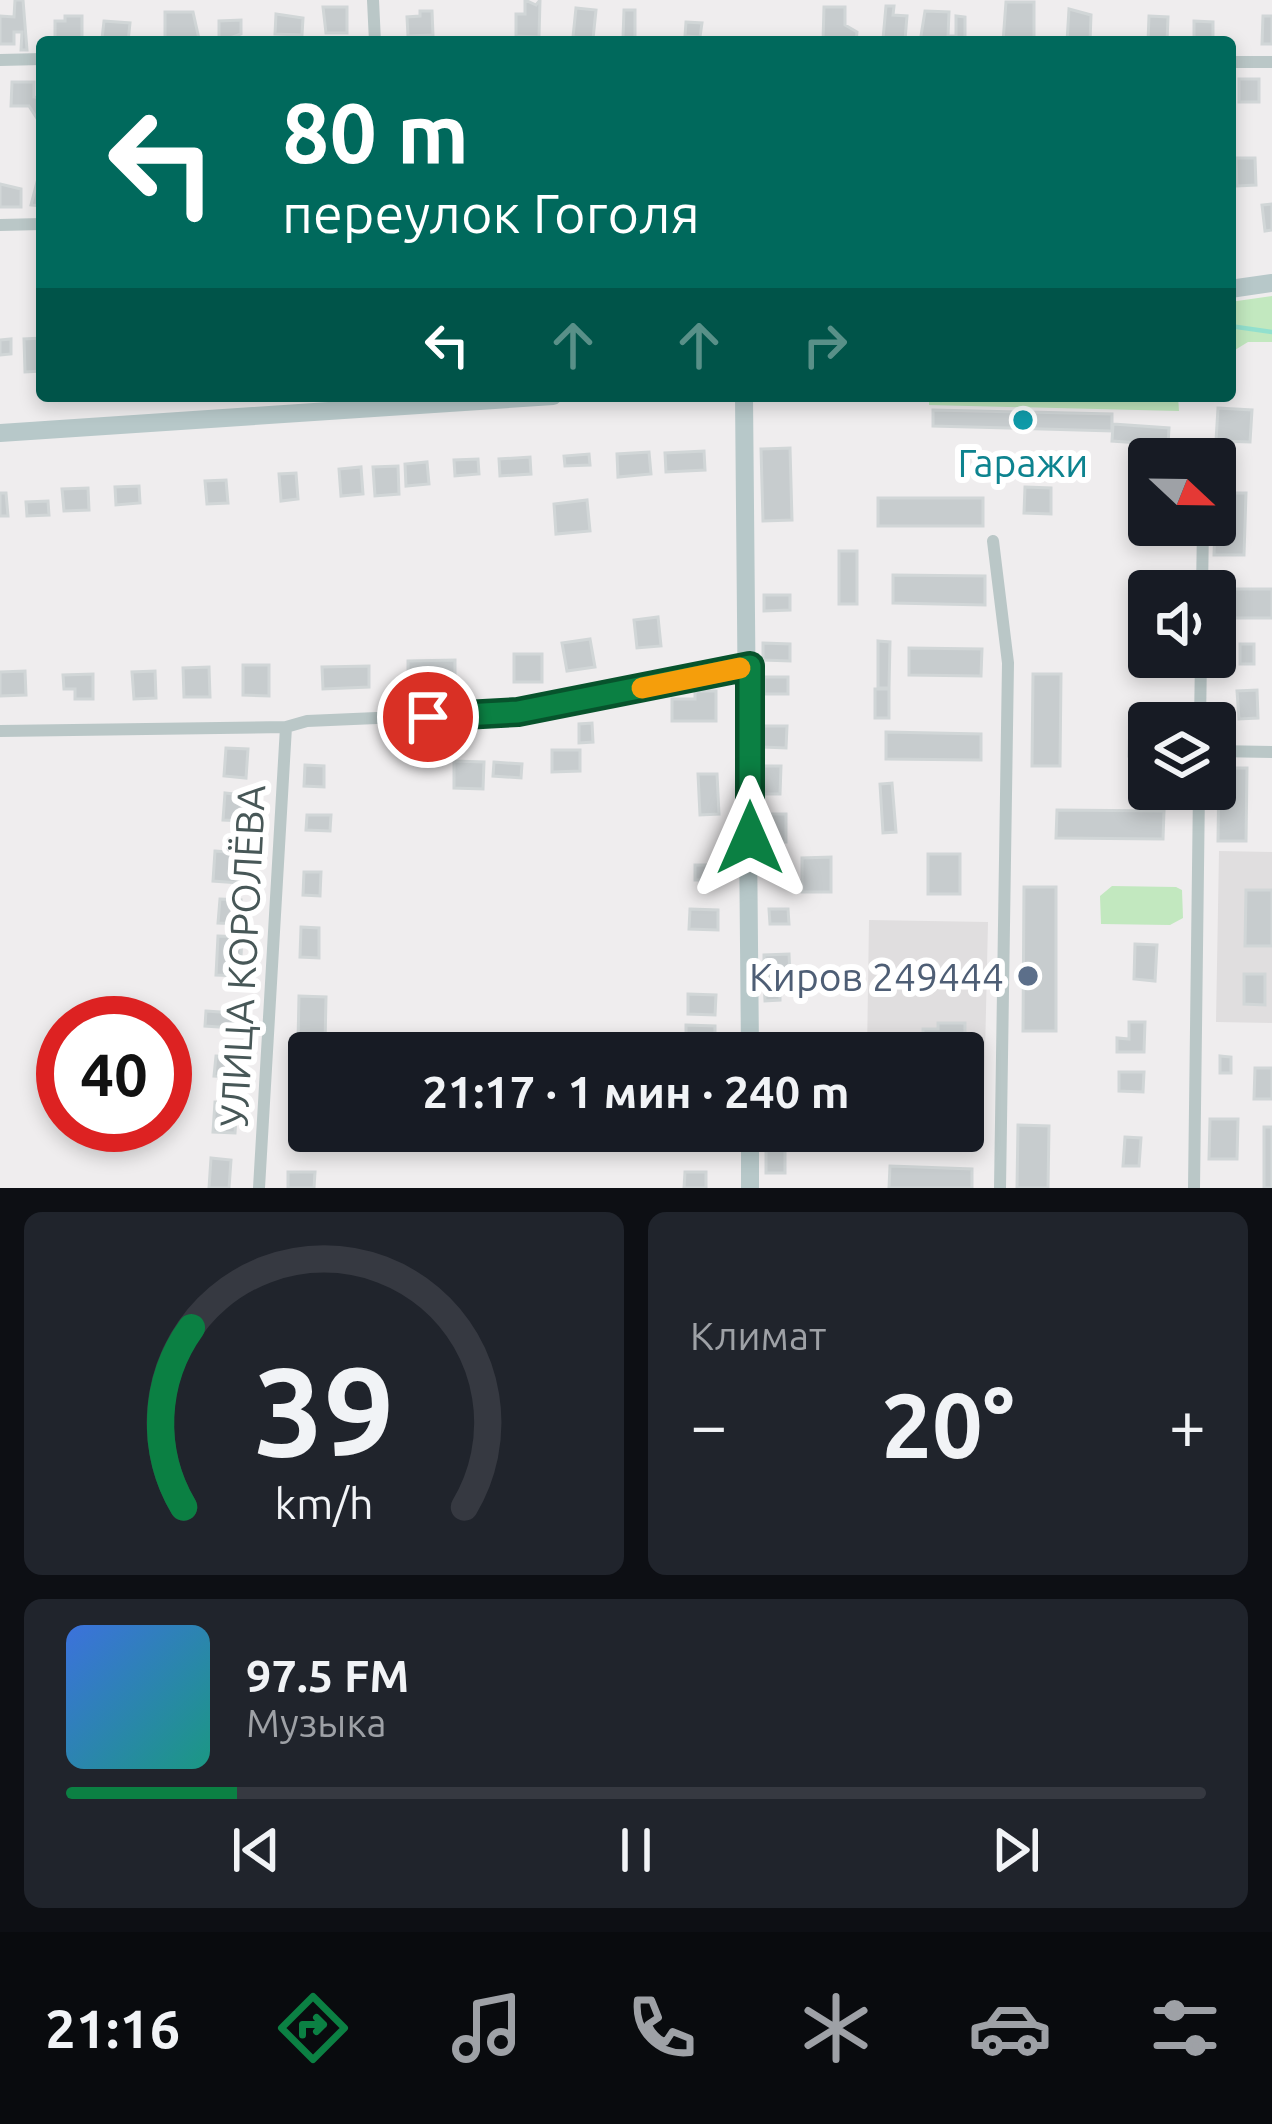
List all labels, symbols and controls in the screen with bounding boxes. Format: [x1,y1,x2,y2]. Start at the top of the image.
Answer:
icon: left [84,84,240,240]
text: 80 m [282,85,469,179]
text: переулок Гоголя [282,183,700,243]
icon: left [414,312,480,378]
icon: ahead [540,312,606,378]
icon: ahead [666,312,732,378]
icon: right [792,312,858,378]
marker: Гаражи [1010,407,1036,433]
north arrow [1128,438,1236,546]
map controls [1128,438,1236,810]
place label: Гаражи [958,441,1088,484]
button: sound [1128,570,1236,678]
pin [377,666,479,768]
icon: arrive [395,684,461,750]
button: layers [1128,702,1236,810]
position arrow [687,775,813,901]
street label: УЛИЦА КОРОЛЁВА [212,784,272,1128]
place label: Киров 249444 [749,955,1004,998]
marker: Киров 249444 [1015,963,1041,989]
speed limit sign: 40 [36,996,192,1152]
text: 21:17 · 1 мин · 240 m [422,1066,850,1117]
text: Климат [690,1314,826,1357]
text: 39 [254,1340,394,1480]
text: 20° [881,1374,1015,1475]
text: − [690,1387,727,1461]
text: + [1169,1387,1206,1461]
text: km/h [274,1478,374,1526]
text: 97.5 FM [246,1650,409,1701]
text: Музыка [246,1701,386,1744]
icon: previous [223,1817,289,1883]
icon: pause [603,1817,669,1883]
icon: next [983,1817,1049,1883]
icon: directions [271,1986,355,2070]
icon: music [445,1986,529,2070]
icon: phone [620,1986,704,2070]
icon: climate [794,1986,878,2070]
icon: car [968,1986,1052,2070]
icon: filters [1143,1986,1227,2070]
text: 21:16 [45,1998,180,2058]

